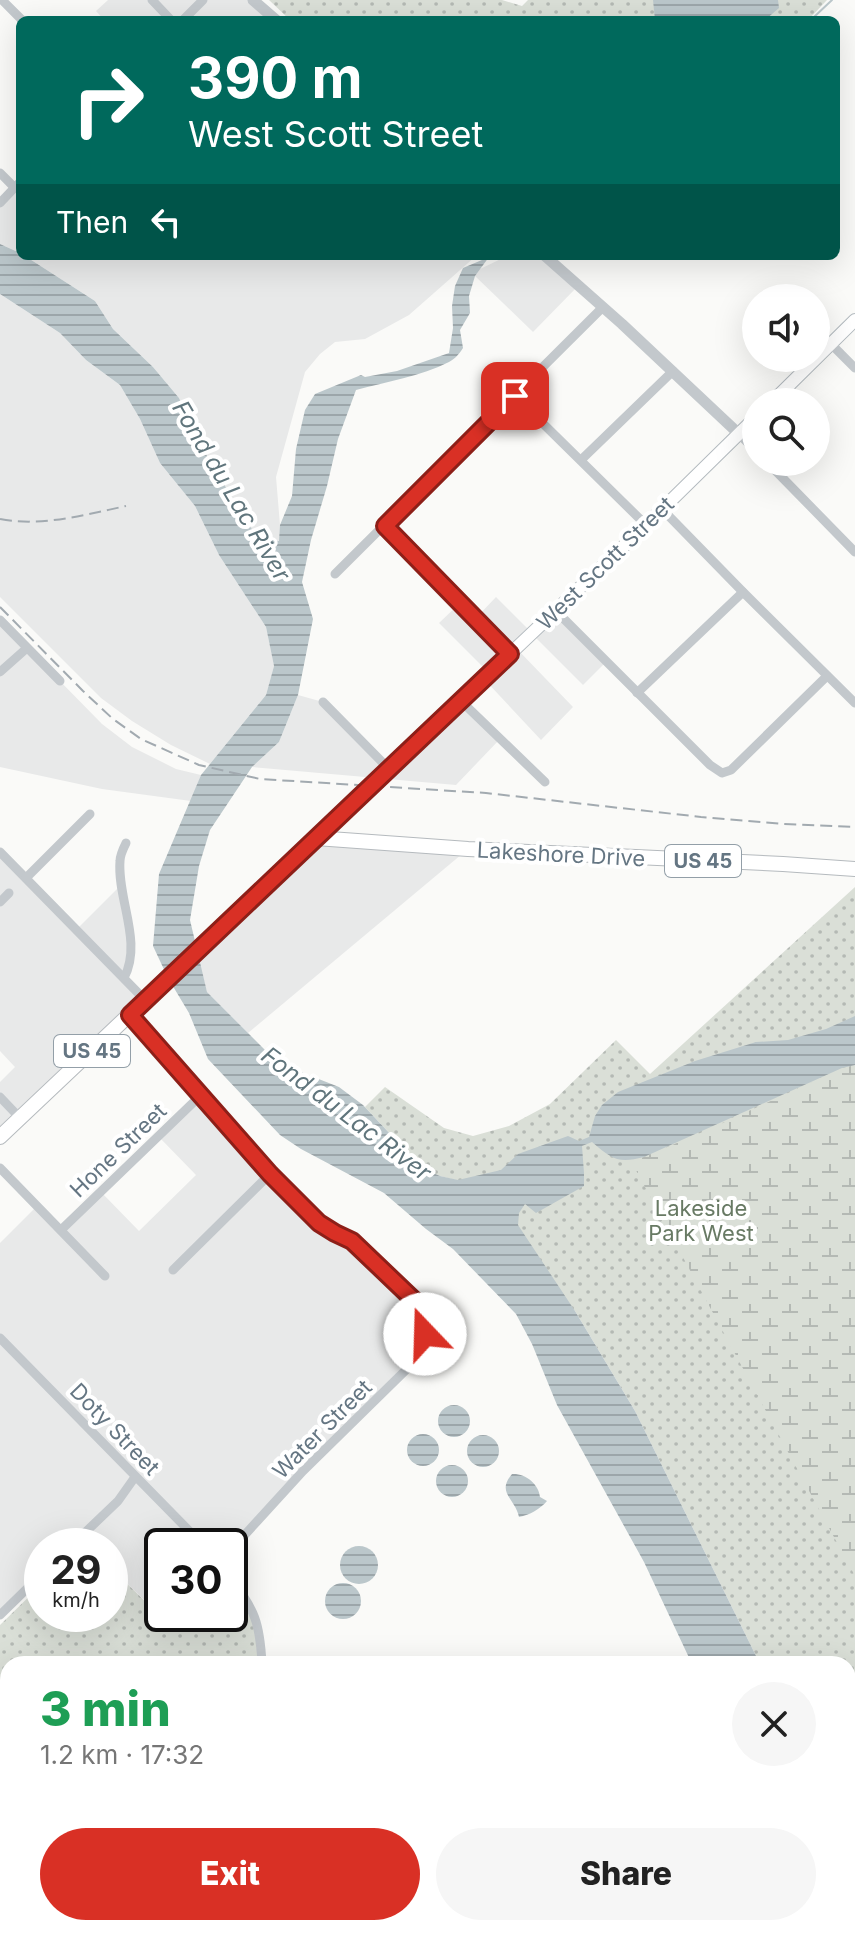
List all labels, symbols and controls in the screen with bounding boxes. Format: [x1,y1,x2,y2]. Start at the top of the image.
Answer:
text: 390 m [188,44,363,112]
icon: right [56,48,160,152]
text: West Scott Street [188,112,483,156]
icon: left [144,200,188,244]
text: Then [56,204,128,240]
map controls [742,284,830,476]
button: sound [742,284,830,372]
pin [481,362,549,430]
icon: arrive [493,374,537,418]
button: search [742,388,830,476]
water label: Fond du Lac River [166,395,297,587]
street label: West Scott Street [531,491,679,635]
street label: Lakeshore Drive [476,837,646,871]
road number: US 45 [665,845,741,877]
road number: US 45 [54,1035,130,1067]
water label: Fond du Lac River [256,1040,438,1187]
street label: Hone Street [64,1098,172,1202]
park label: Lakeside Park West [648,1195,754,1246]
position arrow [383,1292,467,1376]
street label: Water Street [267,1374,377,1484]
street label: Doty Street [65,1378,165,1480]
speed limit sign: 30 [144,1528,248,1632]
text: 29 [50,1545,102,1594]
text: km/h [52,1588,100,1612]
text: 3 min [40,1679,171,1738]
button: close [732,1682,816,1766]
text: 1.2 km · 17:32 [40,1739,204,1770]
button: Exit [40,1828,420,1920]
button: Share [436,1828,816,1920]

